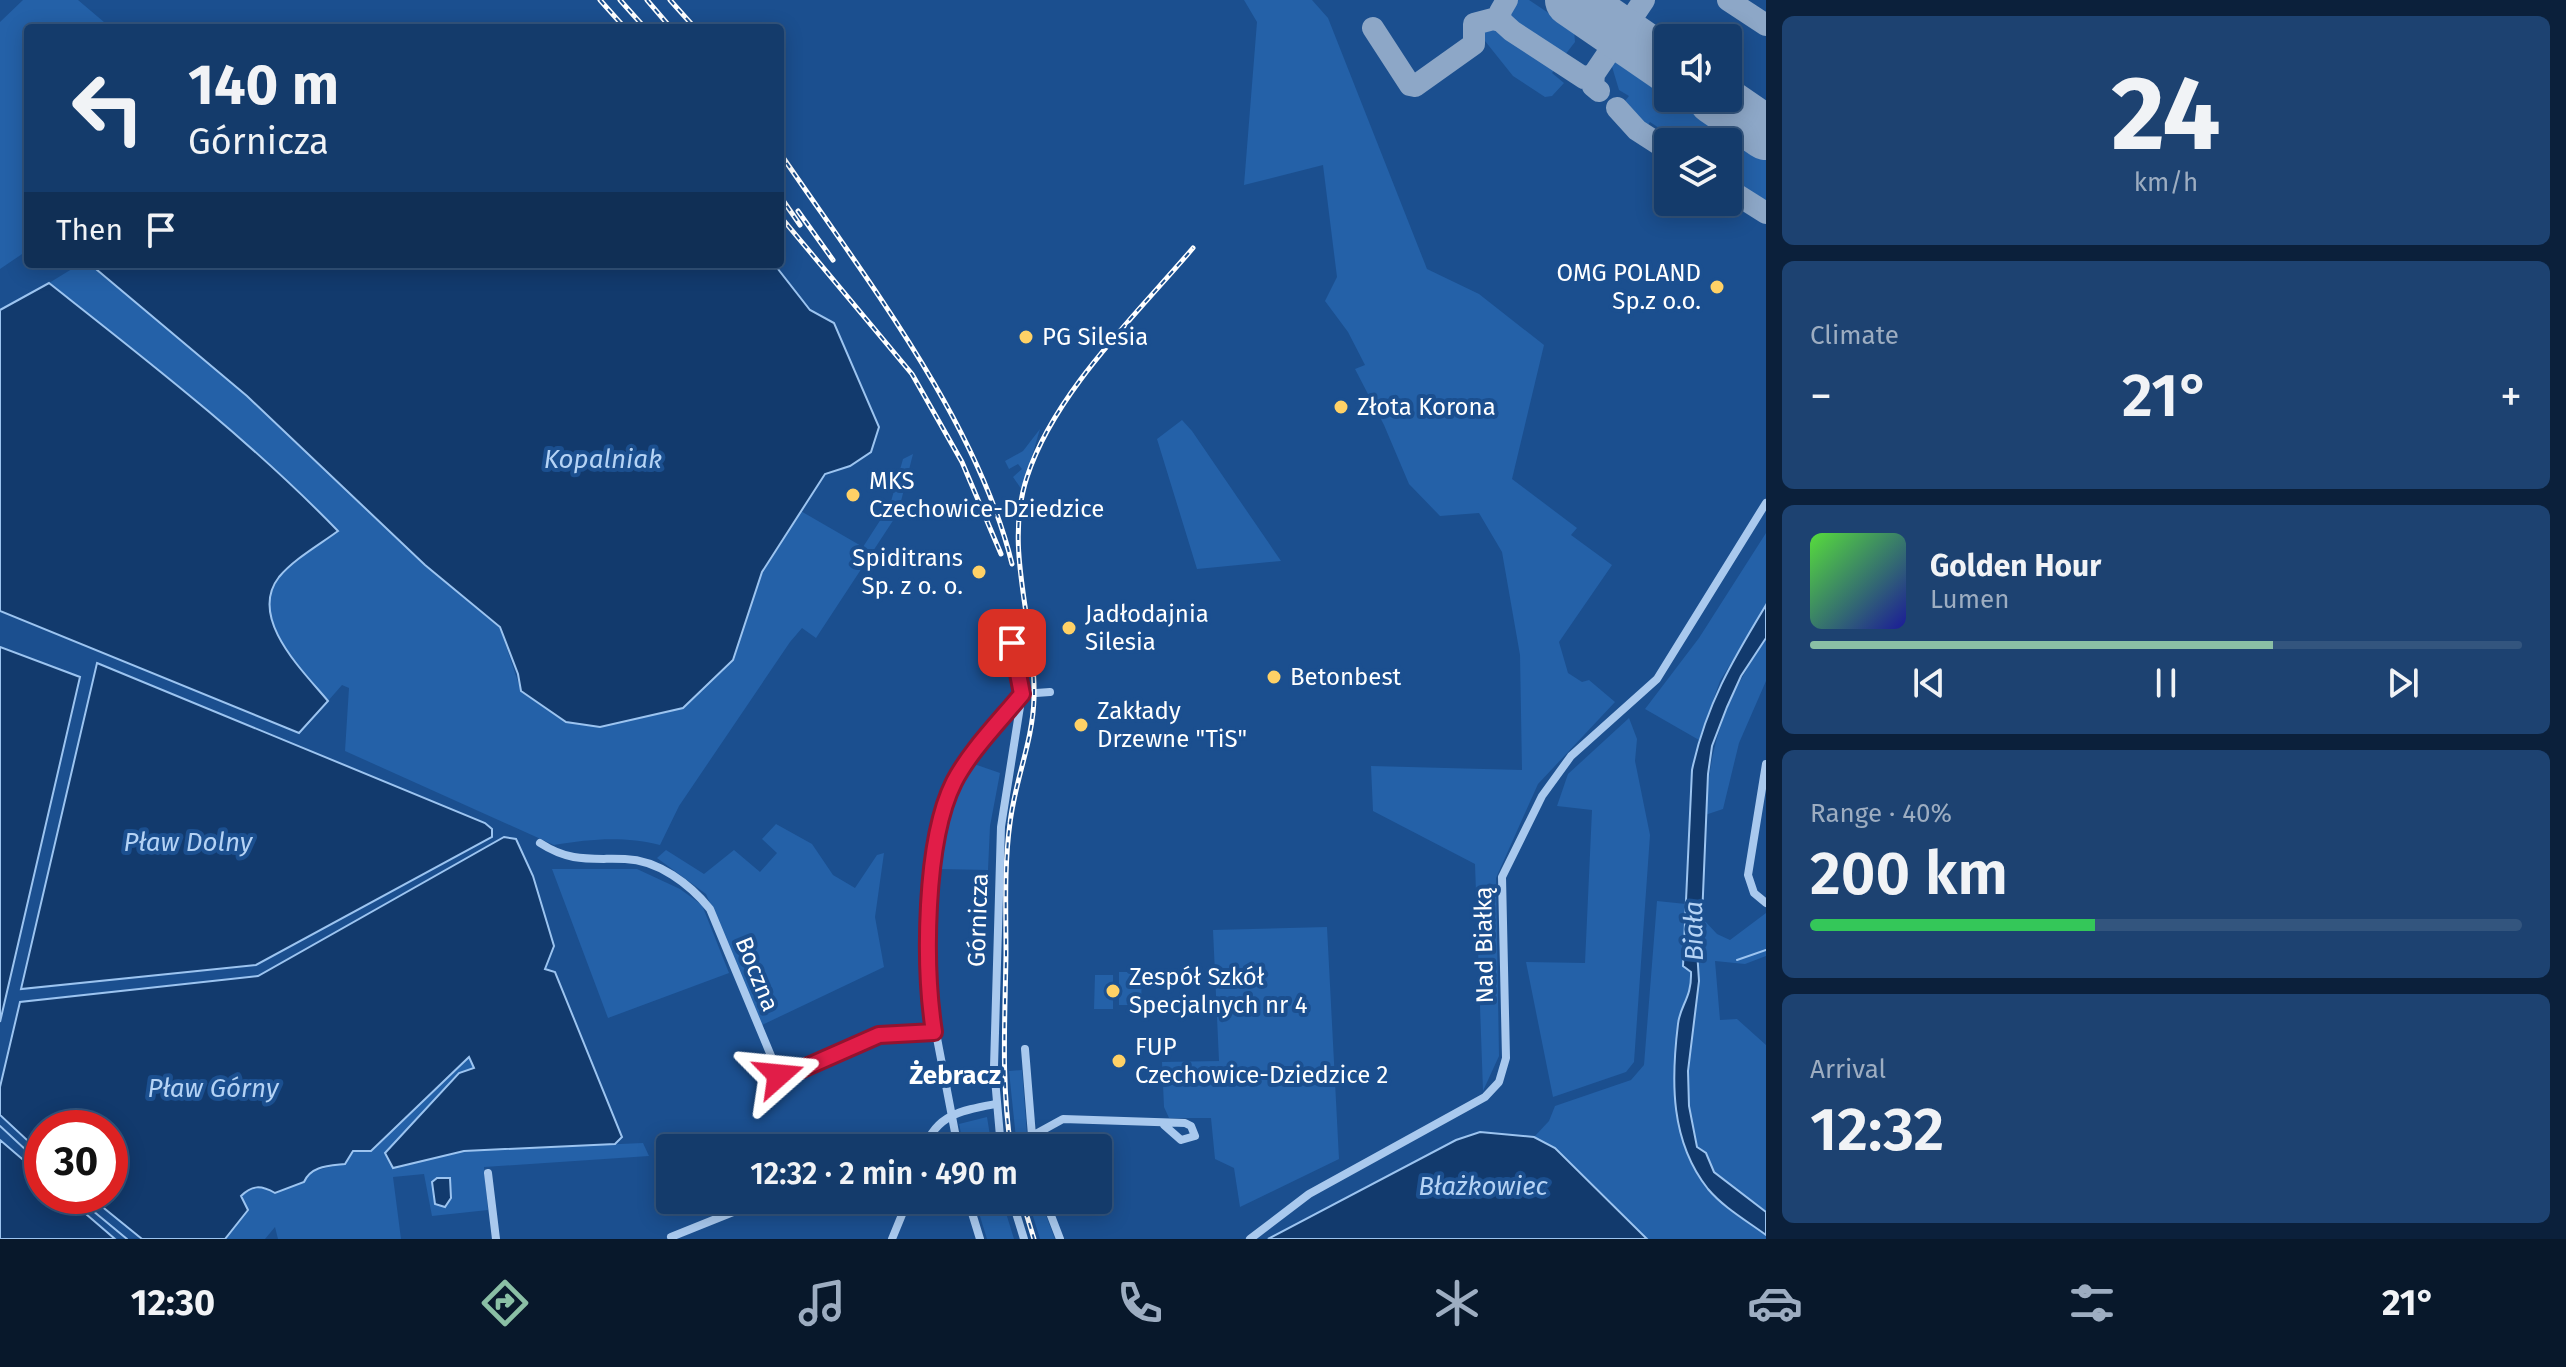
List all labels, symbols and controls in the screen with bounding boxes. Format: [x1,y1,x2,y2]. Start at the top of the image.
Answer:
map controls [1654,24,1742,216]
button: sound [1654,24,1742,112]
text: 140 m [188,52,339,119]
text: 24 [2111,52,2221,177]
icon: left [56,56,160,160]
text: Górnicza [188,120,329,164]
button: layers [1654,128,1742,216]
text: km/h [2134,167,2198,198]
icon: arrive [139,208,183,252]
text: Then [56,212,123,248]
place label: OMG POLAND Sp.z o.o. [1557,259,1701,315]
marker: OMG POLAND Sp.z o.o. [1708,278,1726,296]
text: Climate [1810,320,1899,351]
place label: PG Silesia [1042,323,1148,351]
marker: PG Silesia [1017,328,1035,346]
text: 21° [2122,360,2210,432]
text: − [1810,370,1832,423]
text: + [2500,370,2522,423]
place label: Złota Korona [1357,393,1496,421]
marker: Złota Korona [1332,398,1350,416]
water label: Kopalniak [544,444,662,475]
place label: MKS Czechowice-Dziedzice [869,467,1104,523]
marker: MKS Czechowice-Dziedzice [844,486,862,504]
place label: Spiditrans Sp. z o. o. [852,544,963,600]
text: Golden Hour [1930,548,2101,584]
marker: Spiditrans Sp. z o. o. [970,563,988,581]
text: Lumen [1930,584,2009,615]
place label: Jadłodajnia Silesia [1085,600,1209,656]
pin [978,609,1046,677]
marker: Jadłodajnia Silesia [1060,619,1078,637]
icon: arrive [990,621,1034,665]
icon: previous [1907,661,1951,705]
icon: pause [2144,661,2188,705]
icon: next [2381,661,2425,705]
place label: Betonbest [1290,663,1402,691]
marker: Betonbest [1265,668,1283,686]
place label: Zakłady Drzewne "TiS" [1097,697,1247,753]
marker: Zakłady Drzewne "TiS" [1072,716,1090,734]
text: Range · 40% [1810,798,1952,829]
water label: Pław Dolny [123,827,254,858]
text: 200 km [1810,838,2008,910]
street label: Górnicza [962,873,994,967]
street label: Nad Białką [1469,886,1499,1004]
water label: Biała [1678,901,1710,961]
street label: Boczna [729,933,785,1015]
place label: Zespół Szkół Specjalnych nr 4 [1129,963,1308,1019]
marker: Zespół Szkół Specjalnych nr 4 [1104,982,1122,1000]
position arrow [737,1033,821,1117]
place label: FUP Czechowice-Dziedzice 2 [1135,1033,1388,1089]
marker: FUP Czechowice-Dziedzice 2 [1110,1052,1128,1070]
text: Arrival [1810,1054,1886,1085]
district label: Żebracz [909,1060,1001,1091]
water label: Pław Górny [147,1073,280,1104]
text: 12:32 [1810,1094,1944,1166]
speed limit sign: 30 [24,1110,128,1214]
text: 12:32 · 2 min · 490 m [750,1156,1018,1192]
water label: Błażkowiec [1418,1171,1549,1202]
icon: directions [477,1275,533,1331]
icon: music [794,1275,850,1331]
icon: phone [1112,1275,1168,1331]
icon: climate [1429,1275,1485,1331]
icon: car [1747,1275,1803,1331]
icon: filters [2064,1275,2120,1331]
text: 12:30 [131,1281,215,1325]
text: 21° [2382,1281,2435,1325]

